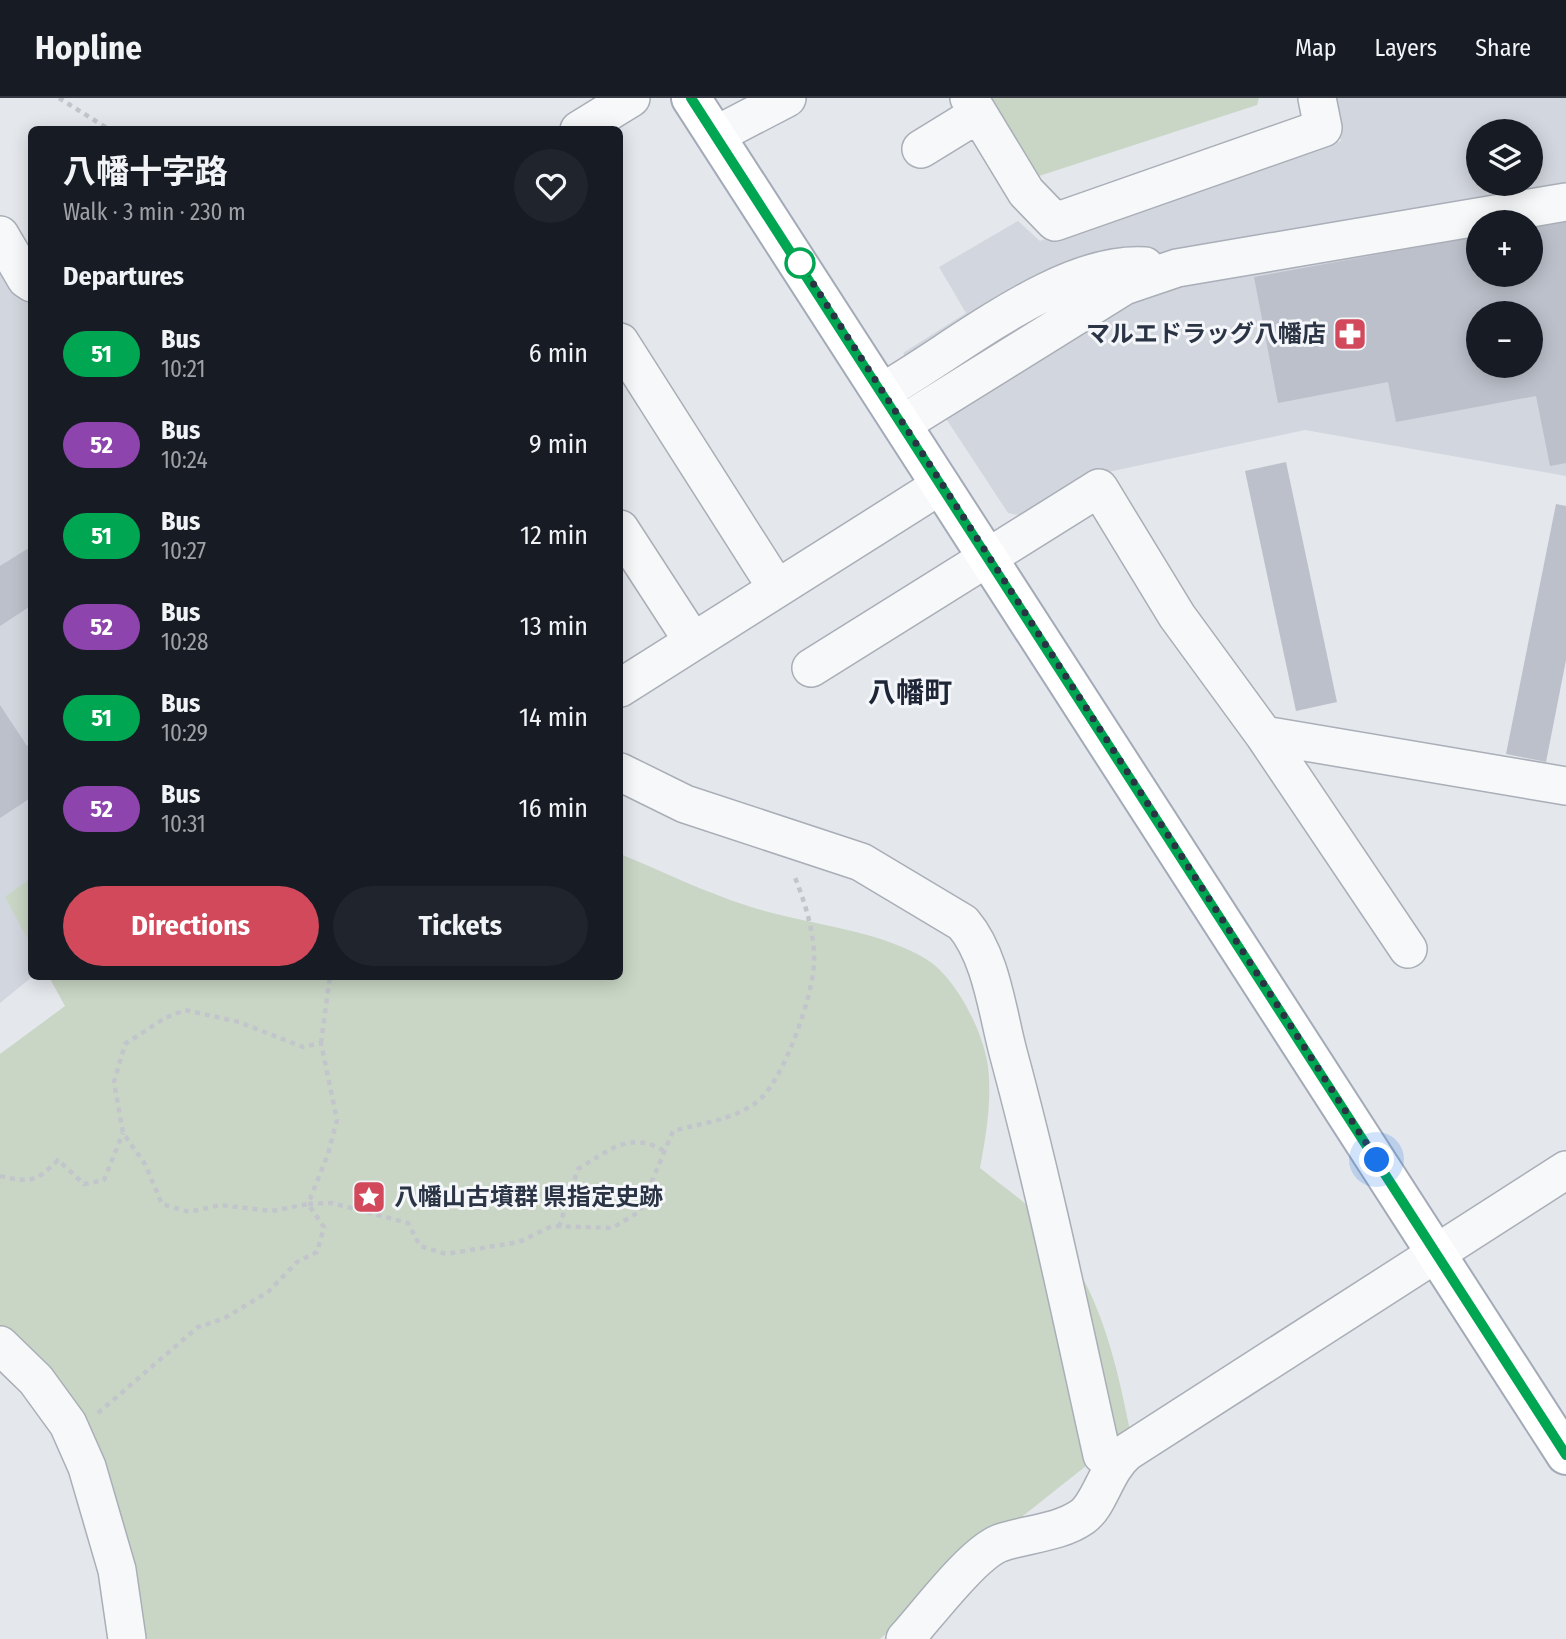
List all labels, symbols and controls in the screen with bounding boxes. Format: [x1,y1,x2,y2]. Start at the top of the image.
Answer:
text: Hopline [35,28,142,68]
text: Map [1295,34,1337,62]
text: Layers [1375,34,1437,62]
text: Share [1475,34,1531,62]
map controls [1466,119,1543,378]
button: layers [1466,119,1543,196]
button: heart [514,149,588,223]
text: 八幡十字路 [63,152,228,192]
text: Walk · 3 min · 230 m [63,198,246,226]
button: + [1466,210,1543,287]
unlabelled marker [785,248,815,278]
text: Departures [63,261,184,292]
button: − [1466,301,1543,378]
pharmacy icon: マルエドラッグ八幡店 [1331,315,1369,353]
place label: マルエドラッグ八幡店 [1086,320,1326,348]
text: Bus [161,324,200,355]
text: 6 min [529,338,588,369]
text: 51 [91,340,112,368]
text: 10:21 [161,355,205,383]
text: Bus [161,415,200,446]
text: 9 min [529,429,588,460]
text: 52 [90,431,113,459]
text: 10:24 [161,446,208,474]
text: Bus [161,506,200,537]
text: 12 min [520,520,588,551]
text: 51 [91,522,112,550]
text: 10:27 [161,537,206,565]
text: Bus [161,597,200,628]
text: 13 min [520,611,588,642]
text: 52 [90,613,113,641]
text: 10:28 [161,628,208,656]
district label: 八幡町 [868,676,952,709]
text: Bus [161,688,200,719]
text: 14 min [519,702,588,733]
text: 51 [91,704,112,732]
text: 10:29 [161,719,208,747]
text: Bus [161,779,200,810]
text: 16 min [519,793,588,824]
text: 52 [90,795,113,823]
text: 10:31 [161,810,206,838]
button: Directions [63,886,319,966]
button: Tickets [333,886,588,966]
your location [1359,1142,1394,1177]
place icon: 八幡山古墳群 県指定史跡 [350,1178,388,1216]
place label: 八幡山古墳群 県指定史跡 [394,1183,663,1211]

